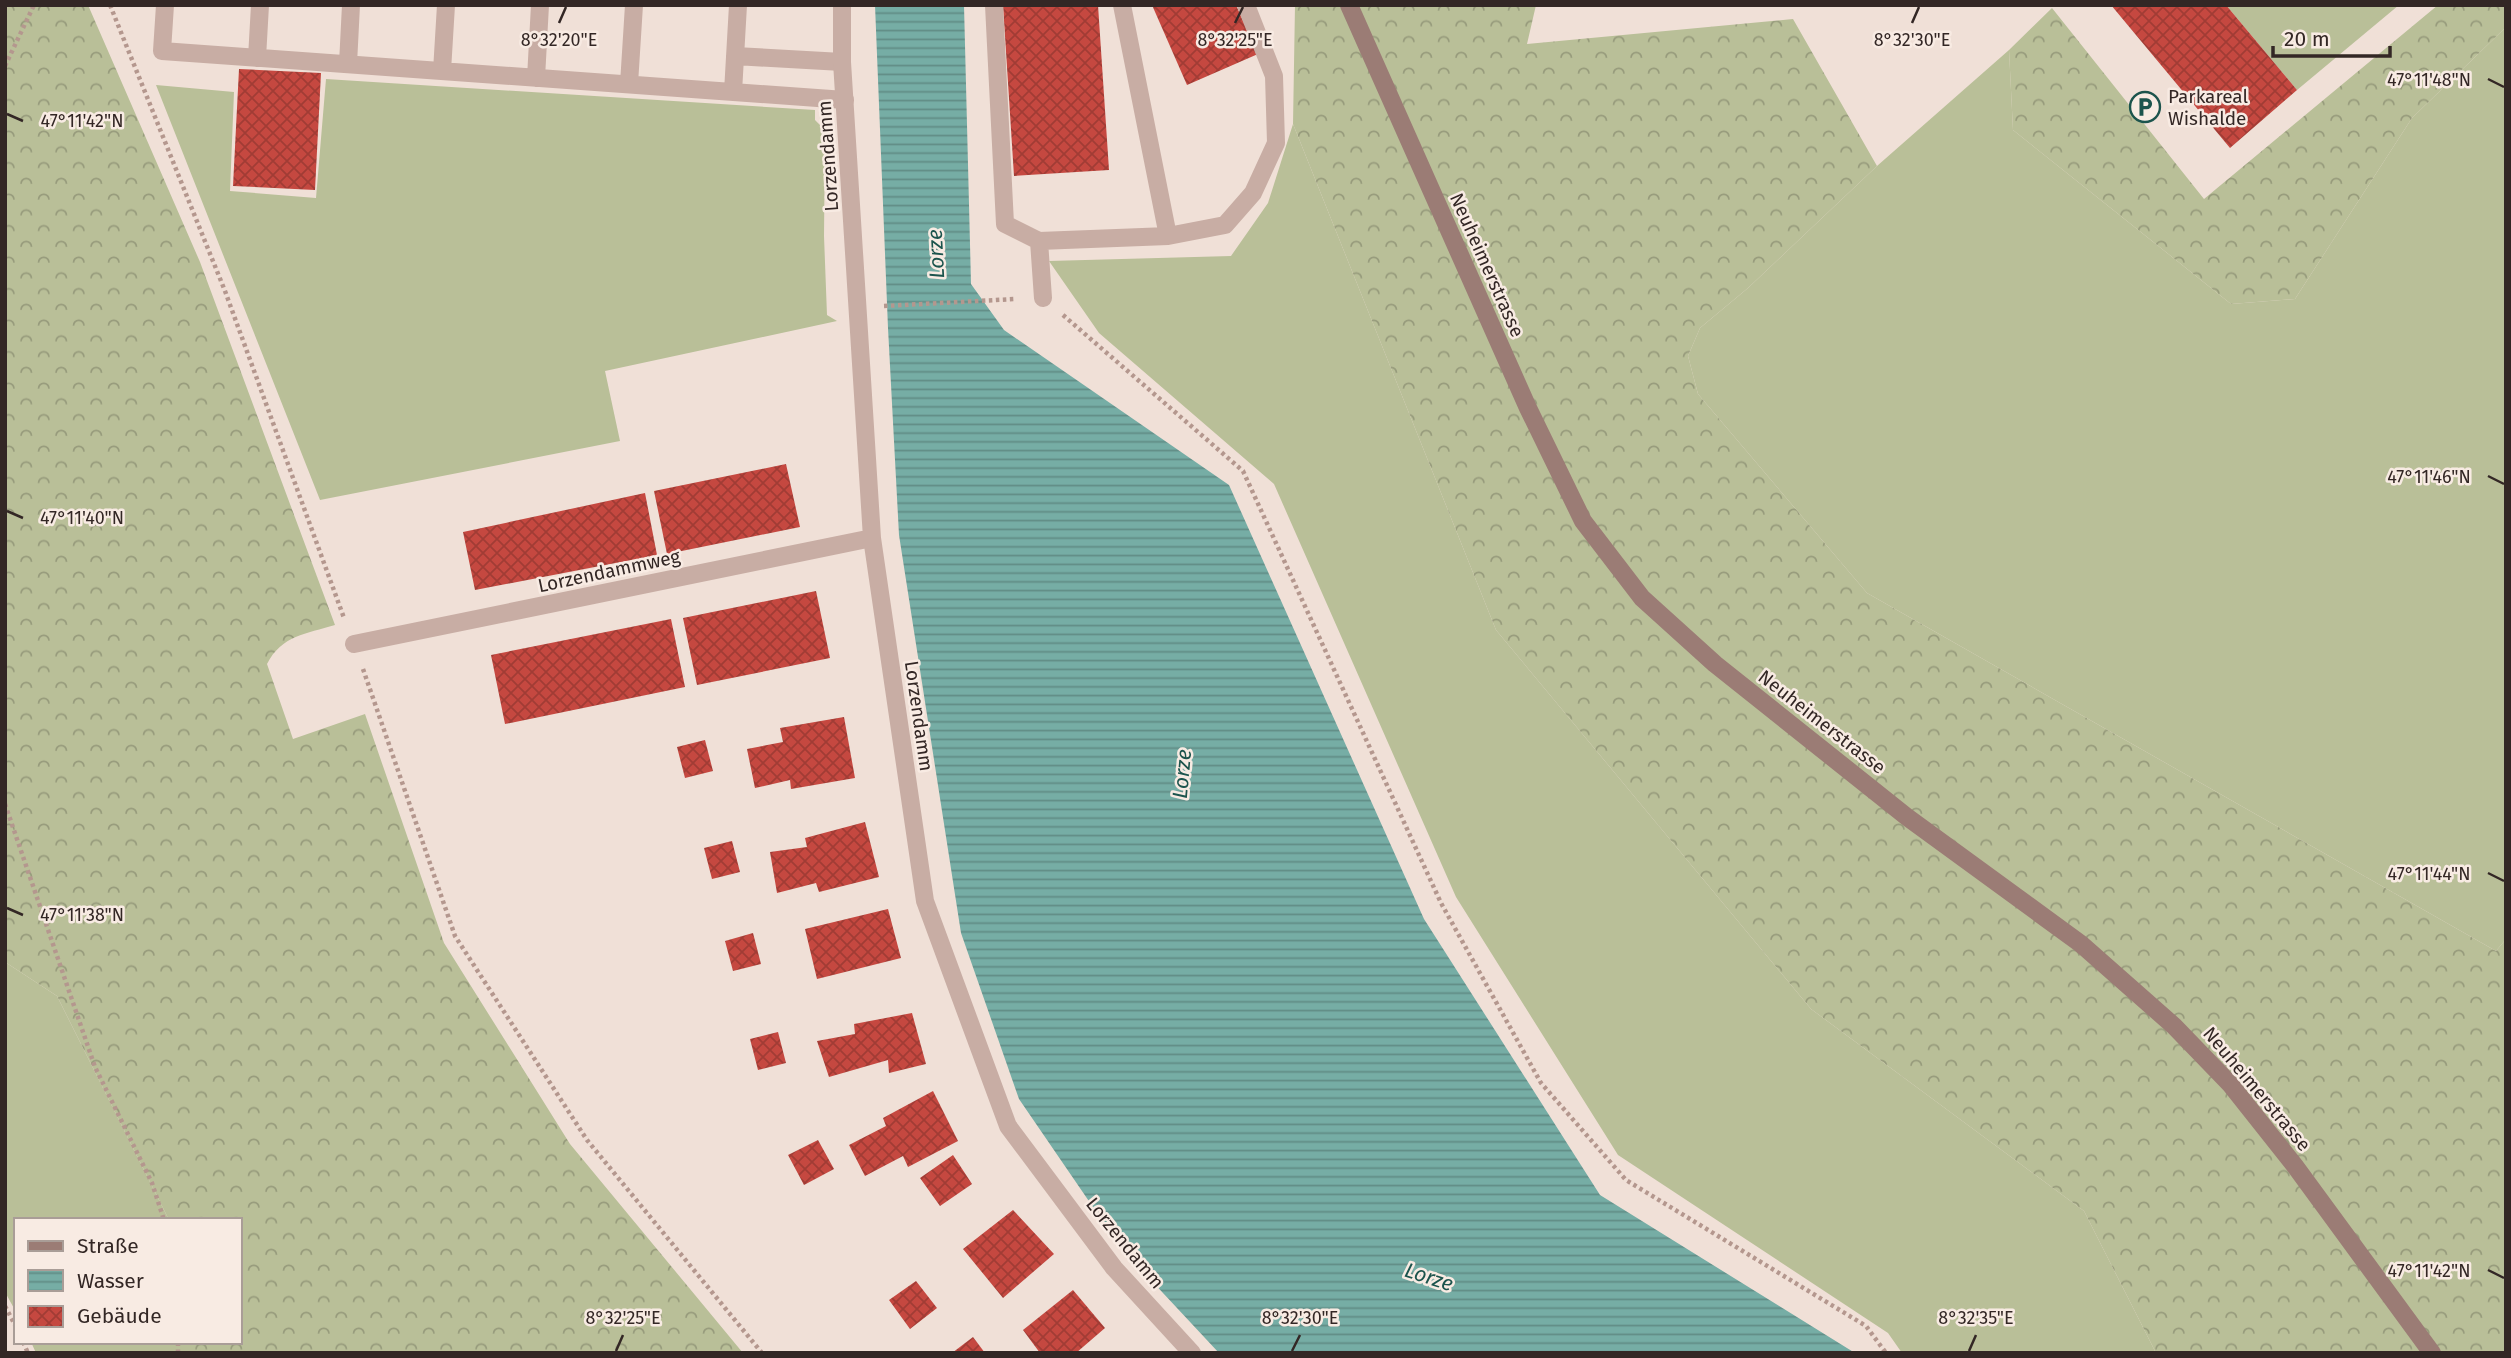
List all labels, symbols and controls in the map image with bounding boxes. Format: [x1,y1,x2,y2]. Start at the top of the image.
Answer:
scale bar [2273,14,2390,58]
text: 20 m [2284,26,2330,52]
text: 8°32'20"E [521,29,597,51]
text: 8°32'25"E [1197,29,1273,51]
text: 8°32'30"E [1874,29,1950,51]
text: 47°11'48"N [2387,69,2471,91]
place label: Parkareal Wishalde [2168,85,2249,130]
parking icon: Parkareal Wishalde [2128,90,2162,124]
street label: Lorzendamm [813,100,843,212]
text: 47°11'42"N [41,110,123,132]
street label: Neuheimerstrasse [1445,189,1529,341]
water label: Lorze [922,228,950,279]
text: 47°11'46"N [2387,466,2471,488]
text: 47°11'40"N [40,507,124,529]
street label: Lorzendammweg [536,545,682,597]
street label: Lorzendamm [900,659,938,773]
street label: Neuheimerstrasse [1754,665,1890,779]
water label: Lorze [1167,748,1197,800]
text: 47°11'44"N [2387,863,2471,885]
text: 47°11'38"N [40,904,124,926]
street label: Neuheimerstrasse [2198,1022,2316,1156]
street label: Lorzendamm [1081,1193,1169,1293]
legend [14,1218,242,1344]
text: Straße [77,1233,139,1259]
water label: Lorze [1401,1257,1457,1297]
text: 47°11'42"N [2388,1260,2470,1282]
text: Wasser [77,1268,144,1294]
text: Gebäude [77,1303,162,1329]
text: 8°32'25"E [585,1307,661,1329]
text: 8°32'30"E [1262,1307,1338,1329]
text: 8°32'35"E [1938,1307,2014,1329]

